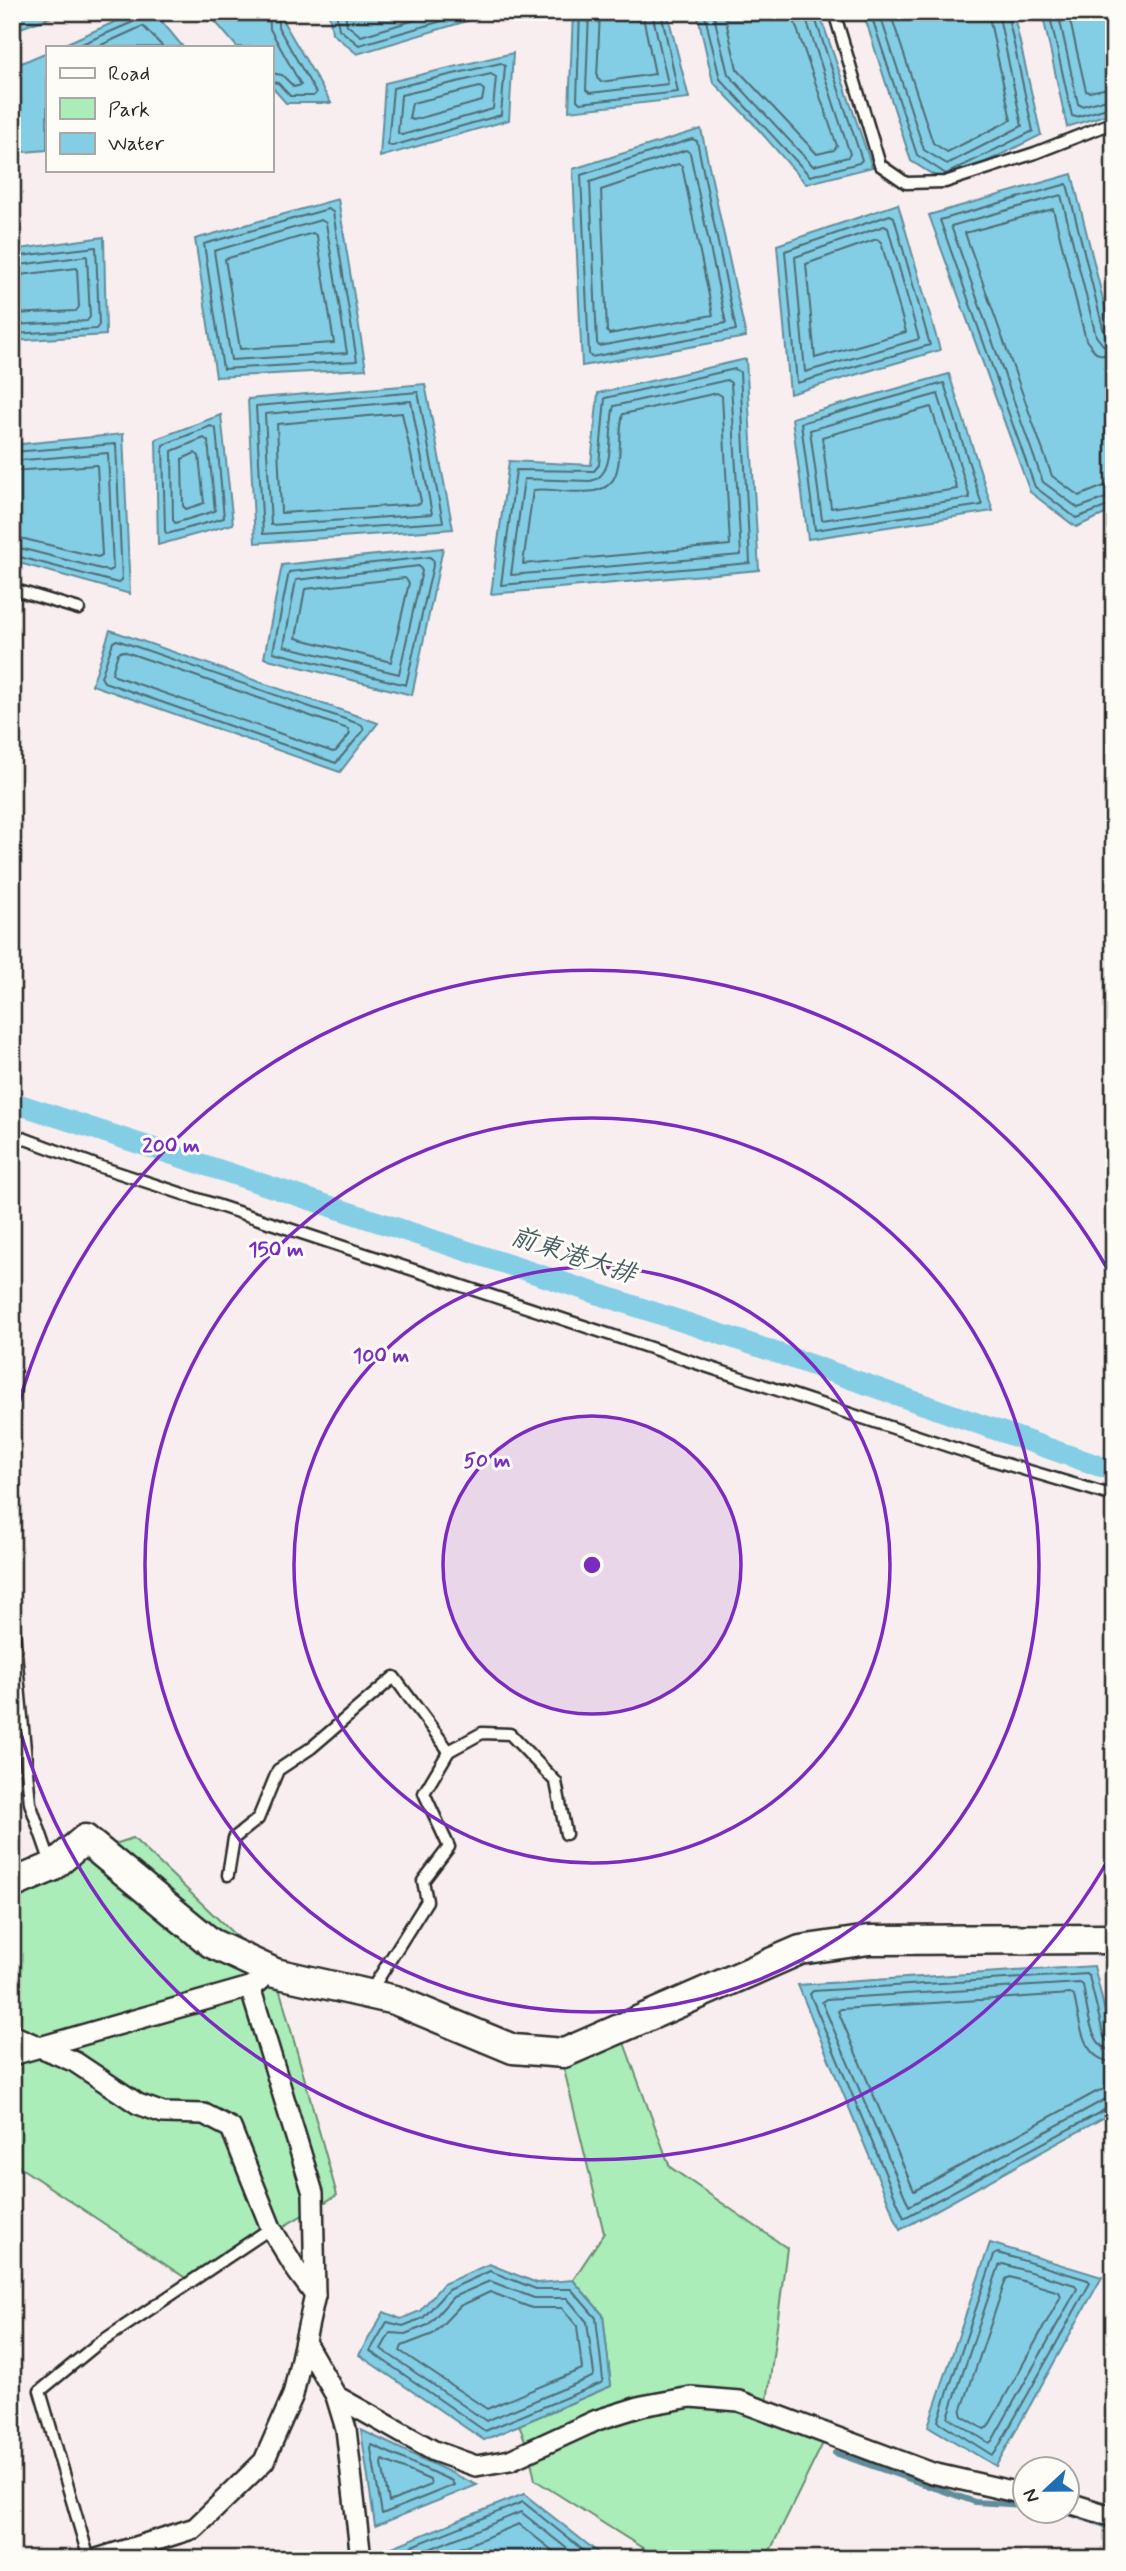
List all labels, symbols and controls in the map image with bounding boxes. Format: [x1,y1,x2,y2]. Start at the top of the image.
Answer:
legend [46,46,273,172]
text: Road [108,60,150,88]
text: Park [108,96,150,124]
text: Water [108,130,164,158]
text: 200 m [142,1132,200,1160]
water label: 前東港大排 [506,1220,642,1293]
text: 150 m [248,1236,304,1264]
text: 100 m [353,1342,409,1370]
text: 50 m [464,1447,511,1475]
centre of rings [580,1553,604,1577]
north arrow [1010,2456,1080,2526]
text: N [1018,2485,1046,2506]

